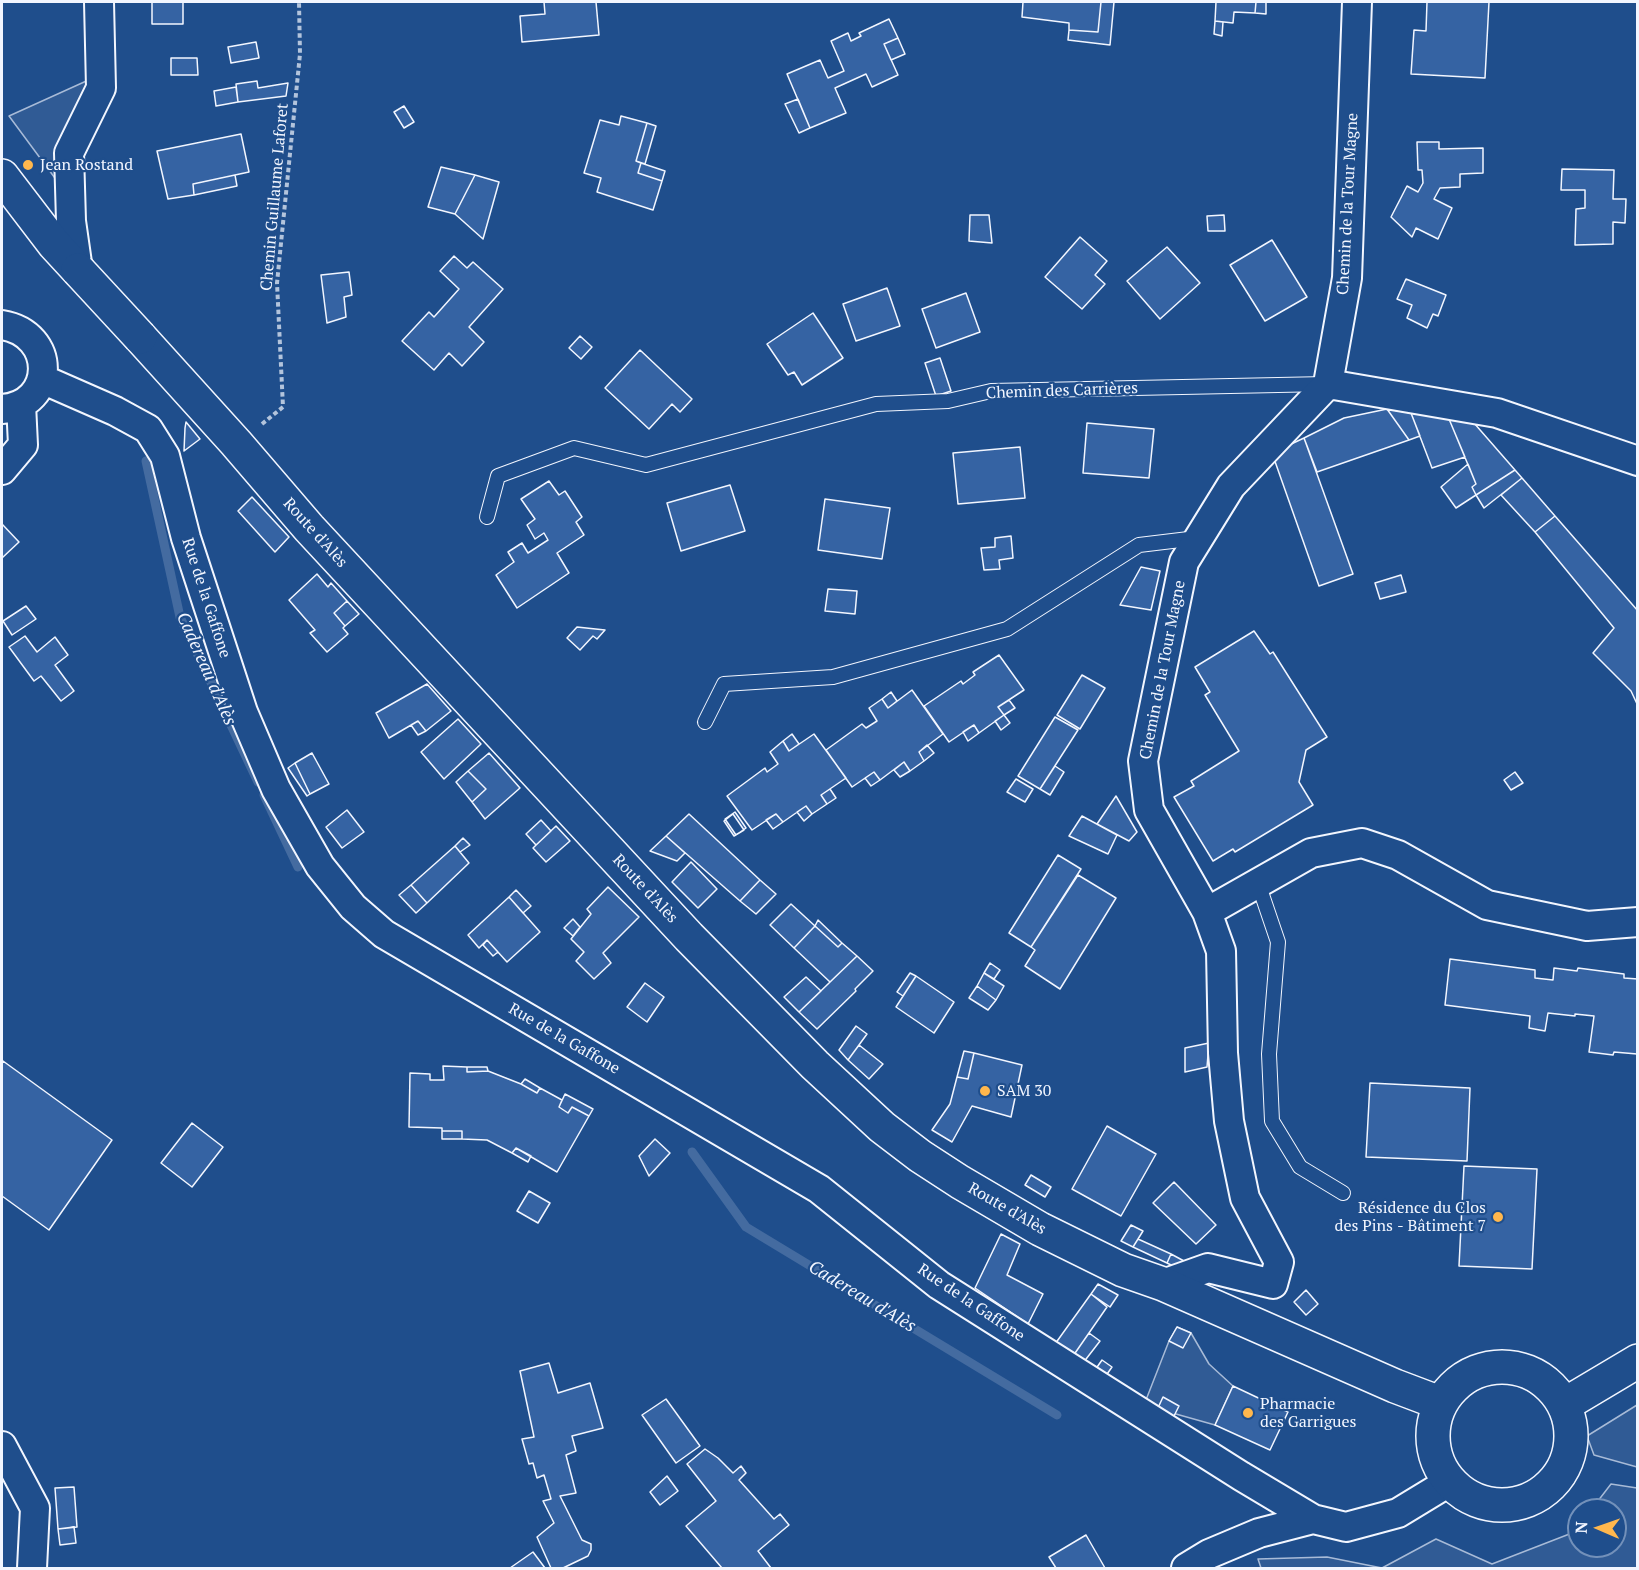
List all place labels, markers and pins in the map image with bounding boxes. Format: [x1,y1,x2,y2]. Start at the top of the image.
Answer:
place label: Jean Rostand [40,155,133,175]
marker: Jean Rostand [21,158,35,172]
place label: SAM 30 [997,1081,1051,1101]
marker: SAM 30 [978,1084,992,1098]
place label: Résidence du Clos des Pins - Bâtiment 7 [1335,1198,1486,1236]
marker: Résidence du Clos des Pins - Bâtiment 7 [1491,1210,1505,1224]
place label: Pharmacie des Garrigues [1260,1394,1357,1432]
marker: Pharmacie des Garrigues [1241,1406,1255,1420]

